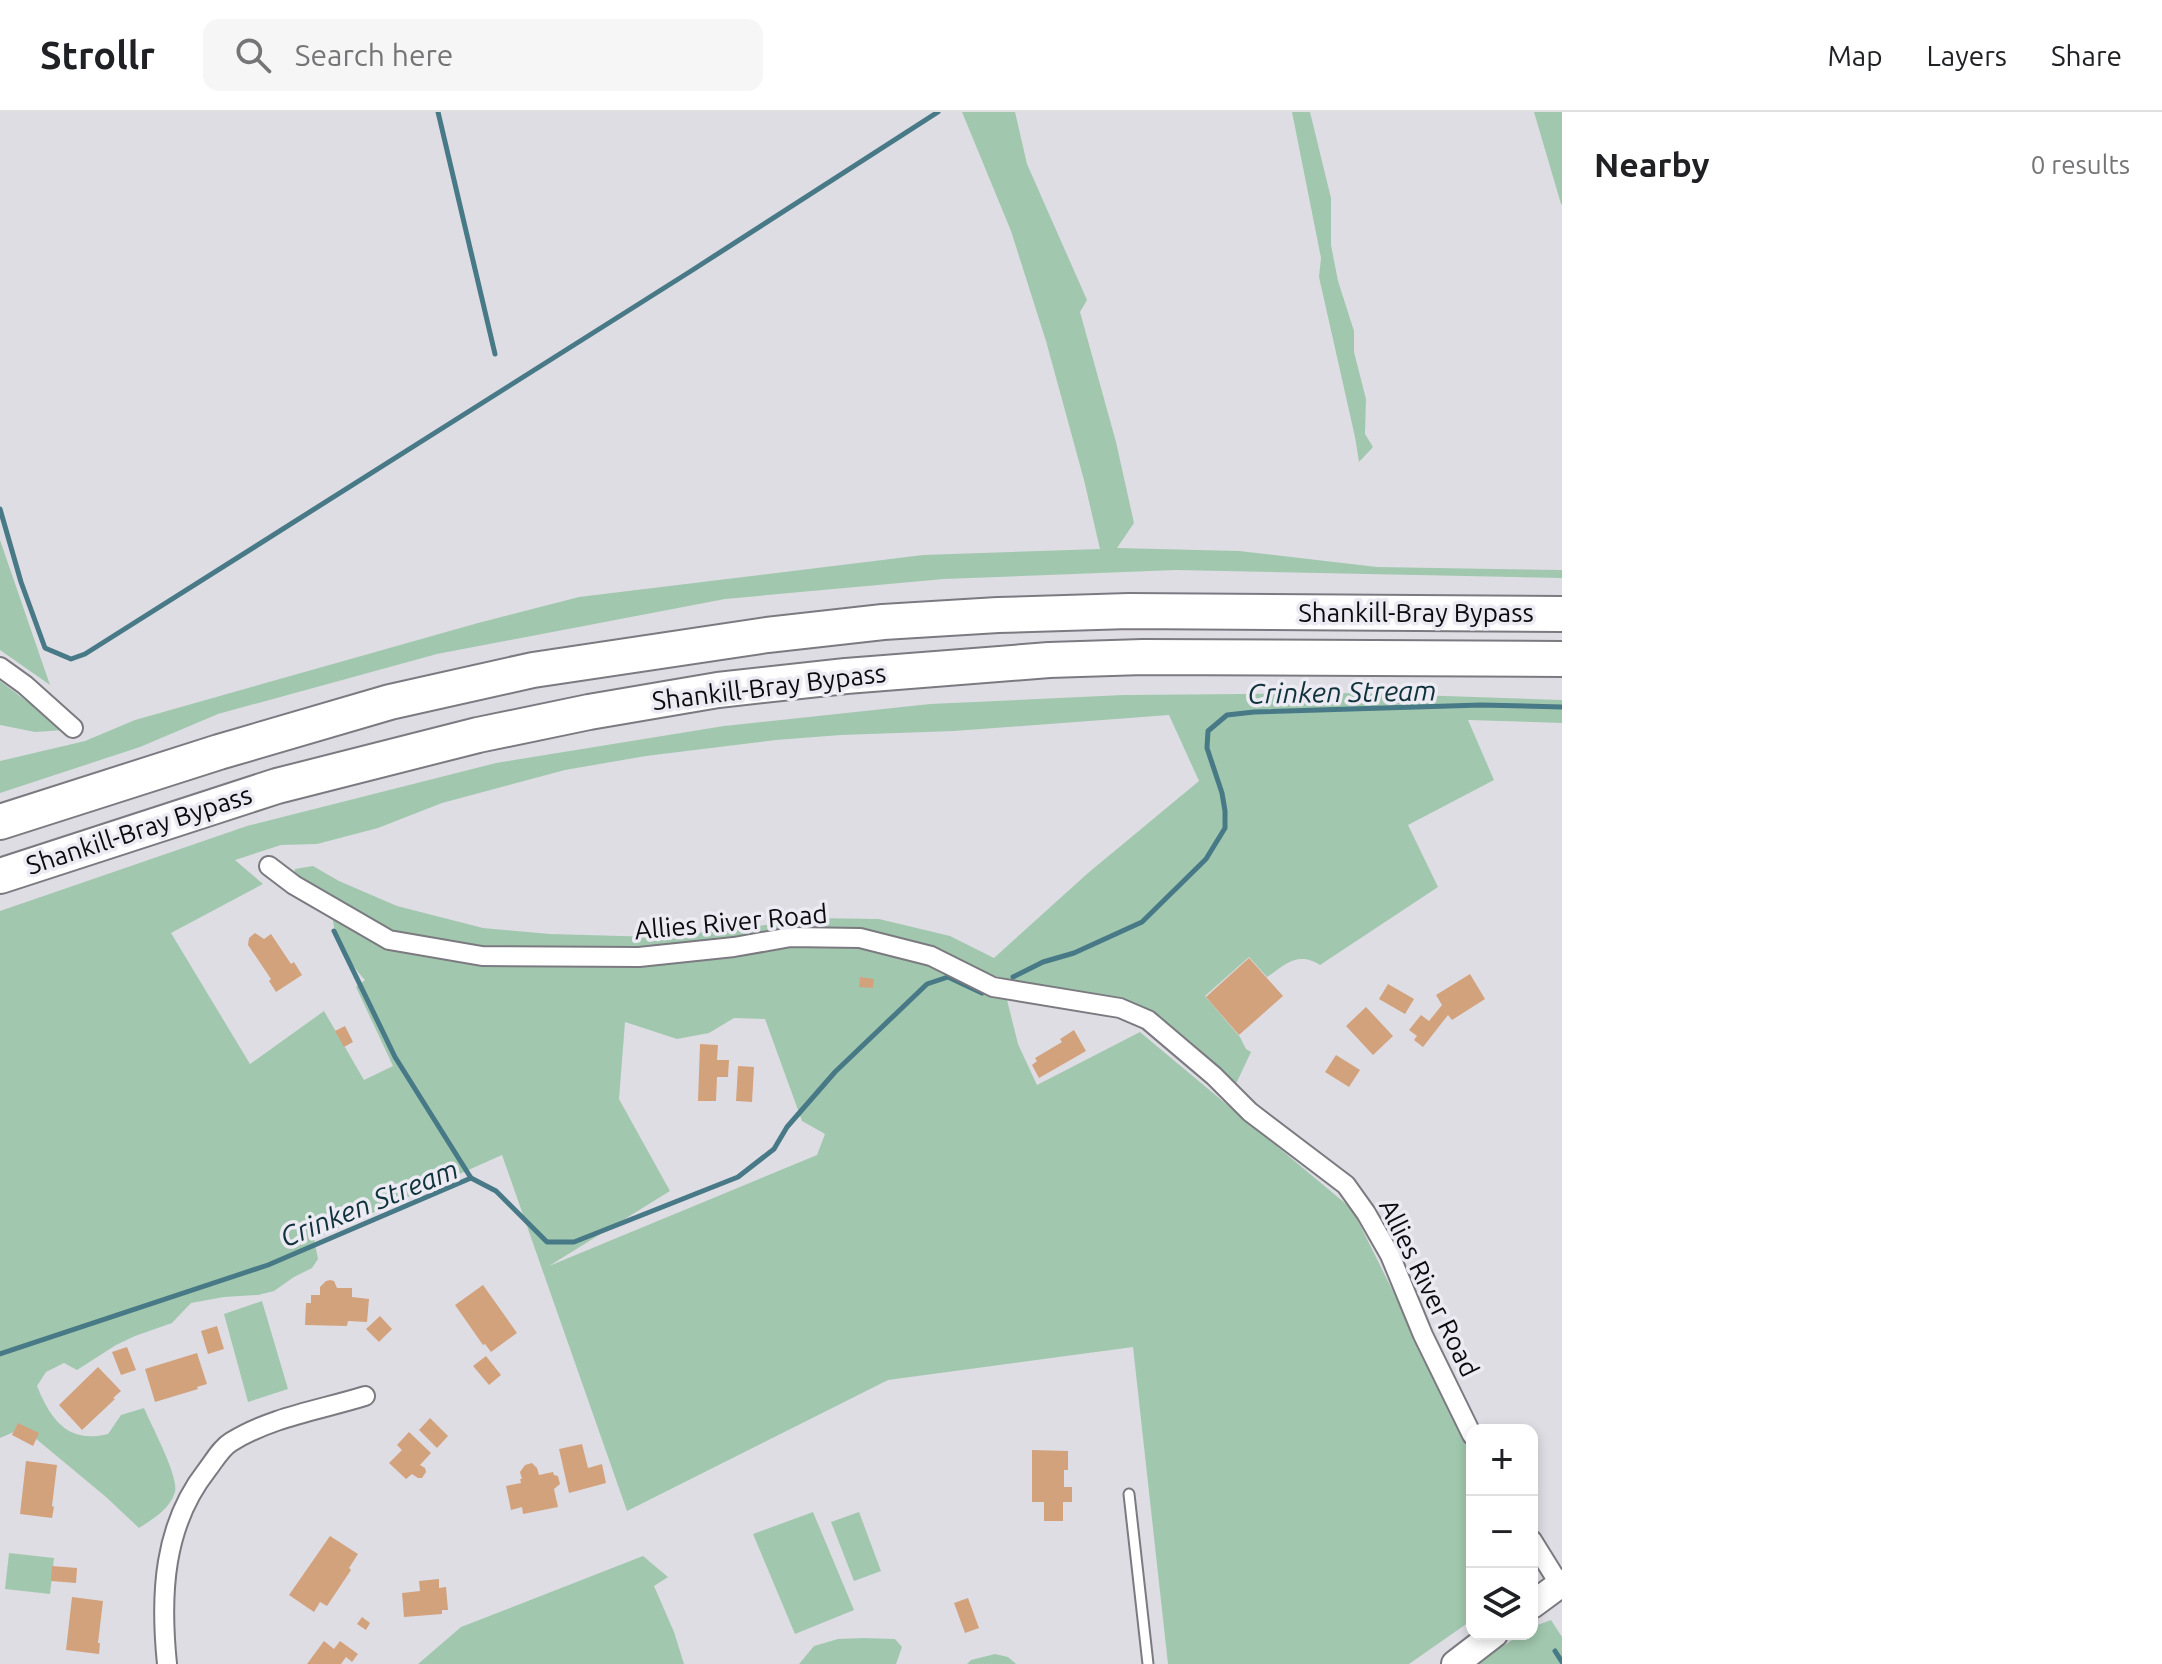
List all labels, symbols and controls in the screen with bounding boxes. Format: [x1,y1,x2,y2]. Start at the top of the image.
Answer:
search box [203,19,763,91]
icon: search [231,33,275,77]
text: Strollr [40,34,155,76]
text: Search here [295,38,453,72]
text: Map [1827,40,1883,71]
text: Layers [1927,40,2007,71]
text: Share [2051,40,2122,71]
text: Nearby [1594,145,1709,183]
text: 0 results [2031,150,2130,179]
street label: Shankill-Bray Bypass [1298,598,1534,627]
street label: Shankill-Bray Bypass [650,658,888,715]
water label: Crinken Stream [1247,674,1437,709]
street label: Shankill-Bray Bypass [22,779,255,880]
street label: Allies River Road [633,899,829,944]
water label: Crinken Stream [275,1153,462,1252]
street label: Allies River Road [1374,1194,1485,1381]
map controls [1466,1424,1538,1640]
button: + [1466,1424,1538,1496]
button: − [1466,1496,1538,1568]
button: layers [1466,1568,1538,1640]

